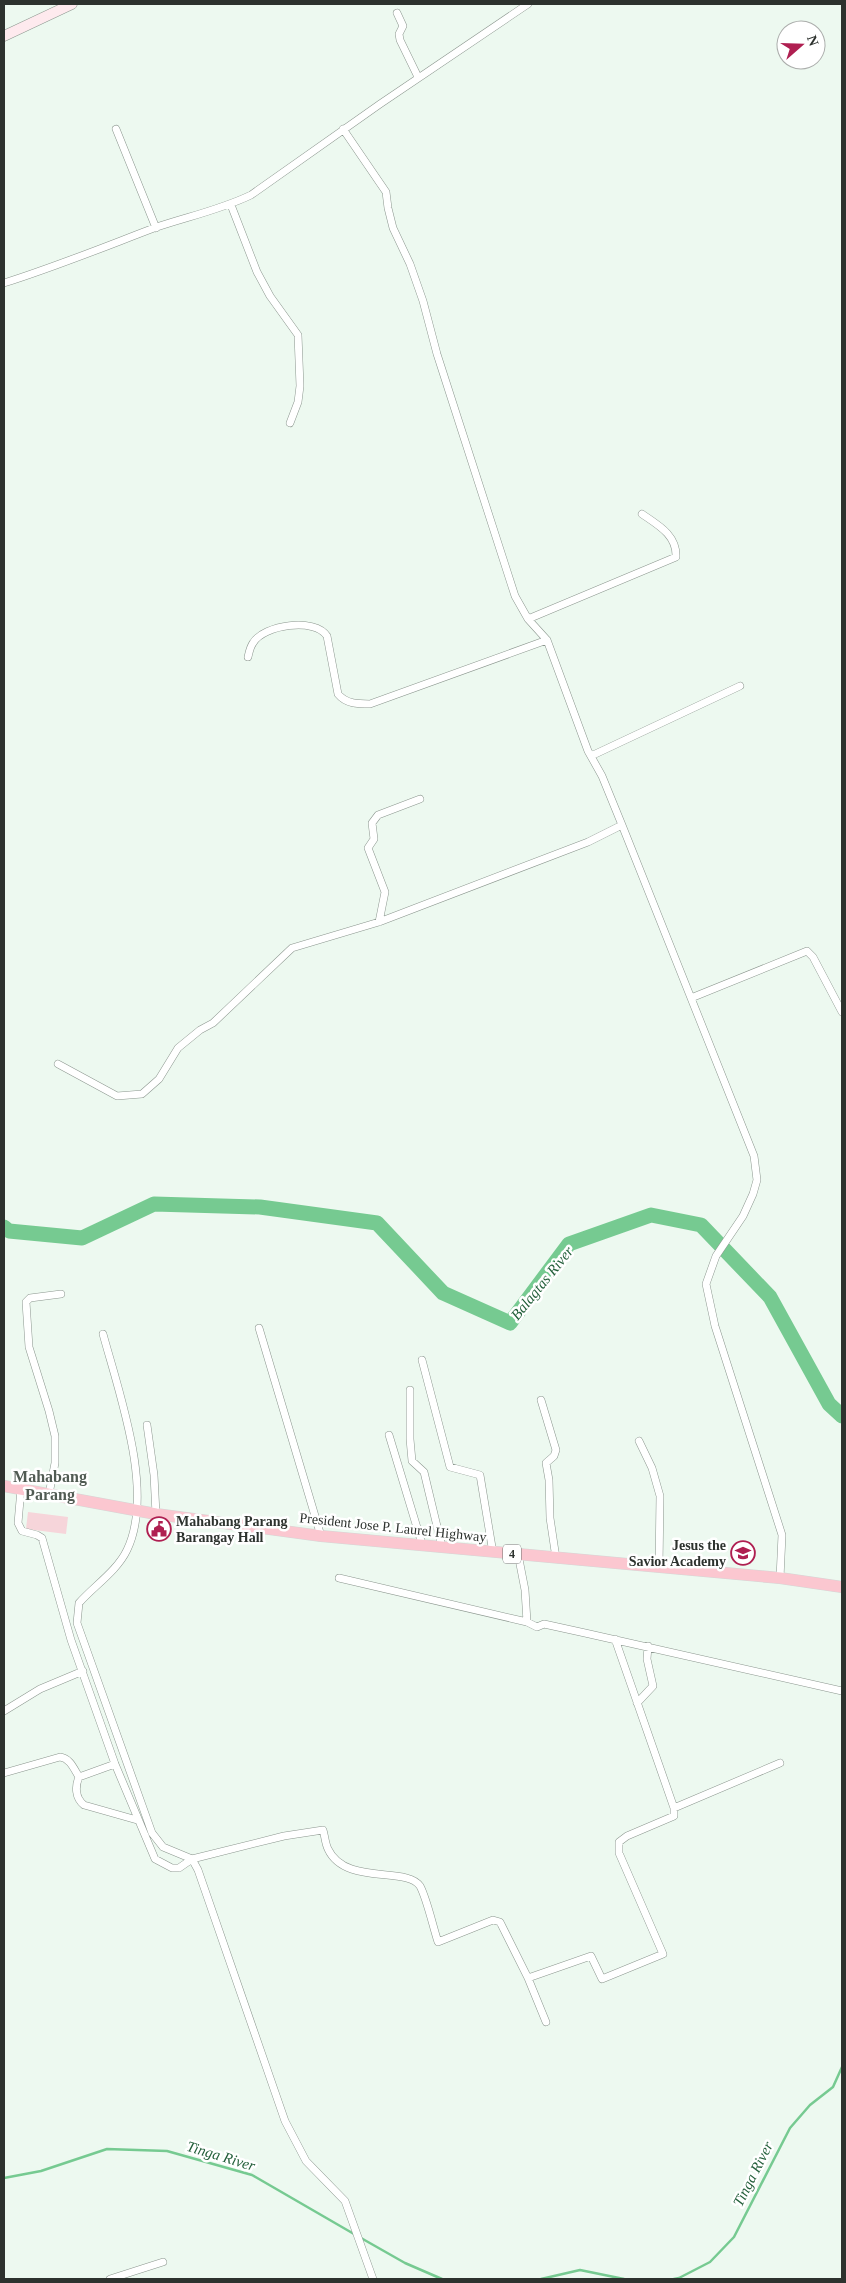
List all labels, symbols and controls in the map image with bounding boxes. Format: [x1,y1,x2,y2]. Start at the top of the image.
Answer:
north arrow [776,20,826,70]
text: N [804,33,822,48]
water label: Balagtas River [508,1243,576,1323]
district label: Mahabang Parang [13,1468,87,1504]
street label: President Jose P. Laurel Highway [299,1510,487,1545]
place label: Mahabang Parang Barangay Hall [176,1514,288,1545]
public building icon: Mahabang Parang Barangay Hall [146,1516,172,1542]
place label: Jesus the Savior Academy [629,1538,726,1569]
school or university icon: Jesus the Savior Academy [730,1540,756,1566]
road number: 4 [503,1545,521,1564]
water label: Tinga River [185,2138,257,2174]
water label: Tinga River [730,2139,776,2209]

